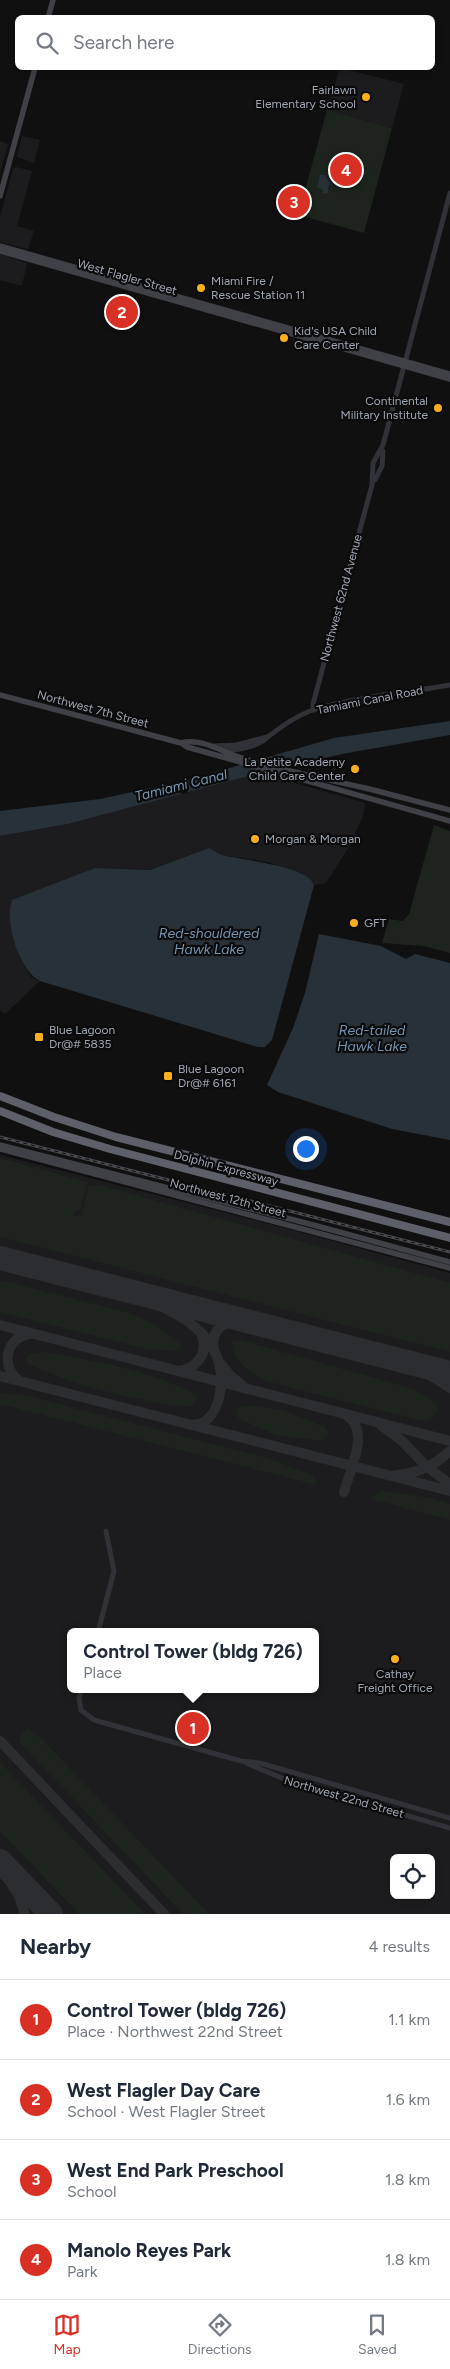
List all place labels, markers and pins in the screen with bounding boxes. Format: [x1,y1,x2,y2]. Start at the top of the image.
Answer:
place label: Fairlawn Elementary School [255,83,356,111]
marker: Fairlawn Elementary School [360,91,372,103]
pin: 4 [330,151,362,189]
pin: 3 [278,183,310,221]
place label: Miami Fire / Rescue Station 11 [211,274,305,302]
marker: Miami Fire / Rescue Station 11 [195,282,207,294]
pin: 2 [106,293,138,331]
place label: Kid's USA Child Care Center [294,324,377,352]
marker: Kid's USA Child Care Center [278,332,290,344]
place label: Continental Military Institute [341,394,428,422]
marker: Continental Military Institute [432,402,444,414]
place label: La Petite Academy Child Care Center [244,755,346,783]
marker: La Petite Academy Child Care Center [349,763,361,775]
place label: Morgan & Morgan [265,832,361,846]
marker: Morgan & Morgan [249,833,261,845]
place label: GFT [364,916,387,930]
marker: GFT [348,917,360,929]
place label: Blue Lagoon Dr@# 5835 [49,1023,116,1051]
marker: Blue Lagoon Dr@# 5835 [33,1031,45,1043]
place label: Blue Lagoon Dr@# 6161 [178,1062,245,1090]
marker: Blue Lagoon Dr@# 6161 [162,1070,174,1082]
marker: Cathay Freight Office [389,1653,401,1665]
place label: Cathay Freight Office [357,1667,433,1695]
pin: 1 [177,1709,209,1747]

